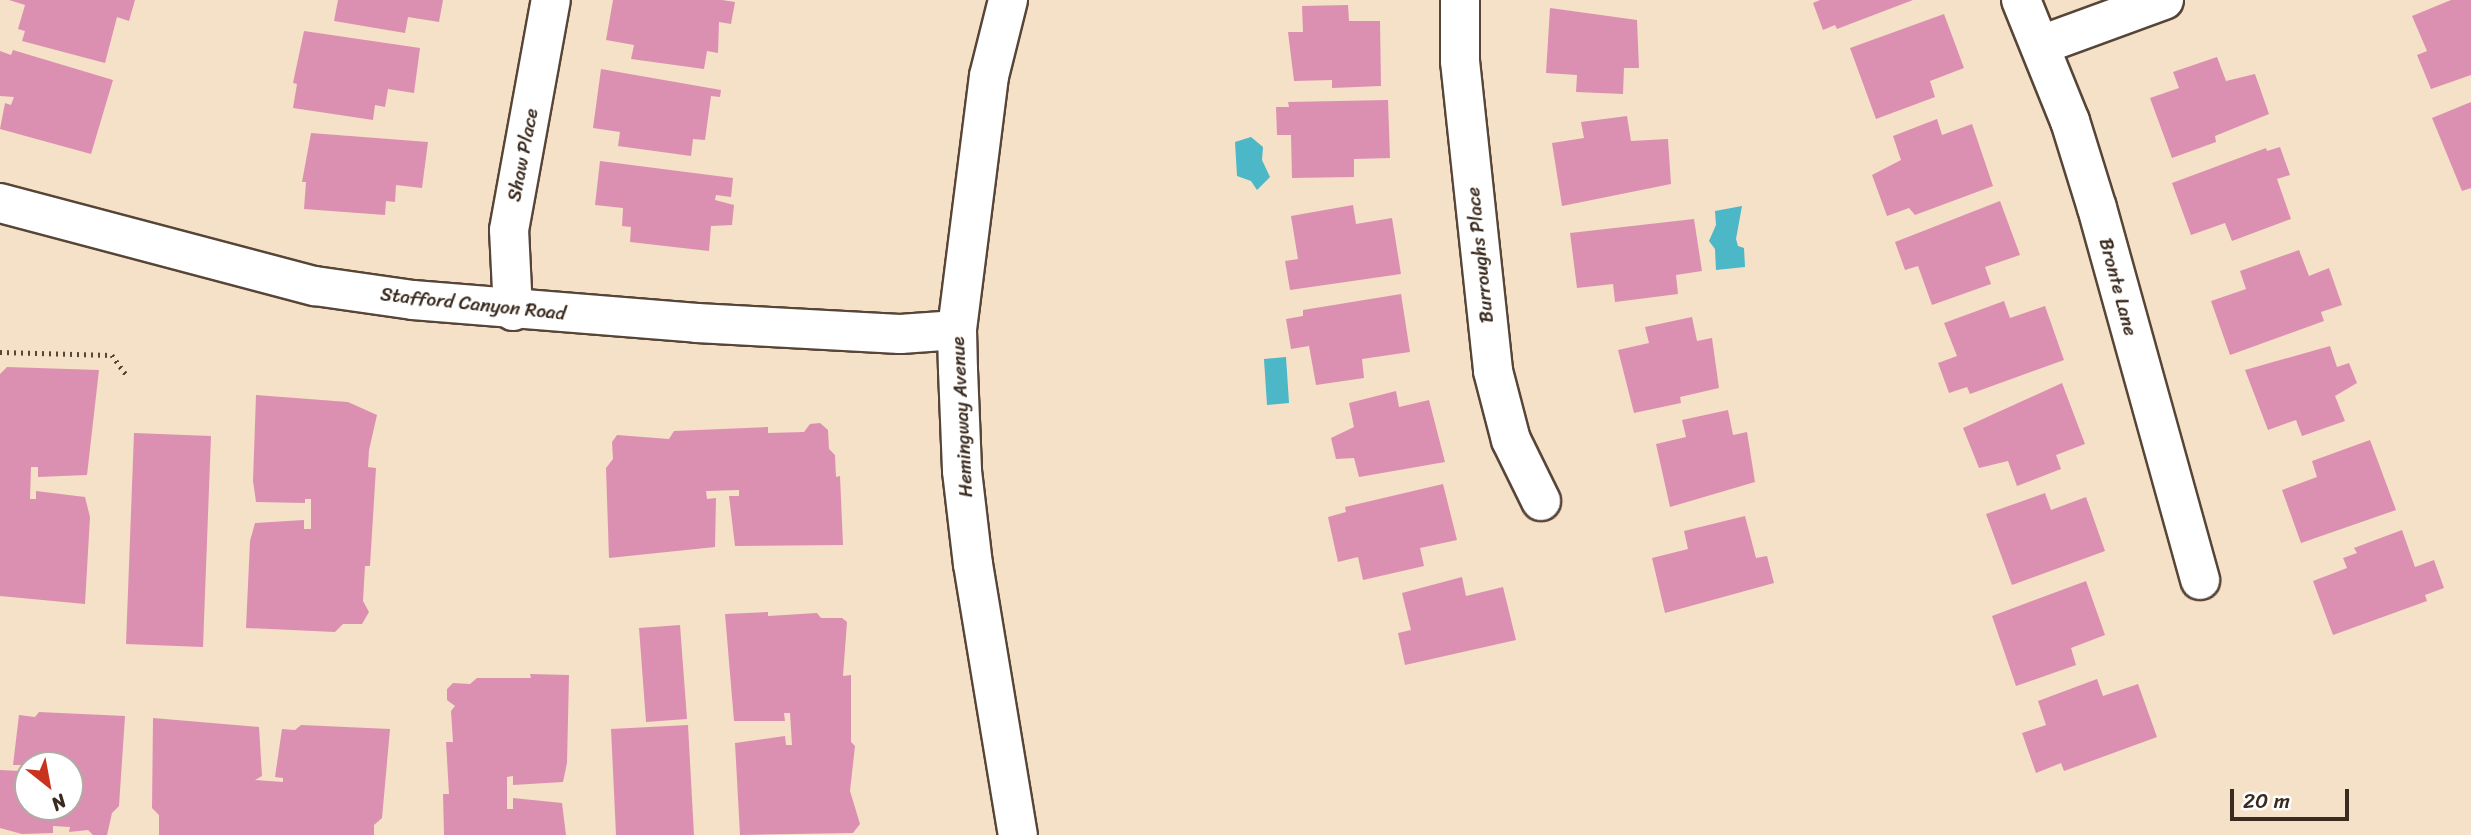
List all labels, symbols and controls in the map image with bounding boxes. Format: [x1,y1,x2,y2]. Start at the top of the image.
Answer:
street label: Shaw Place [503,106,543,204]
street label: Burroughs Place [1462,186,1498,324]
street label: Bronte Lane [2094,236,2142,338]
street label: Stafford Canyon Road [379,283,567,325]
street label: Hemingway Avenue [946,336,978,498]
north arrow [14,751,84,821]
scale bar [2233,776,2352,820]
text: 20 m [2243,782,2290,820]
text: N [45,785,73,820]

